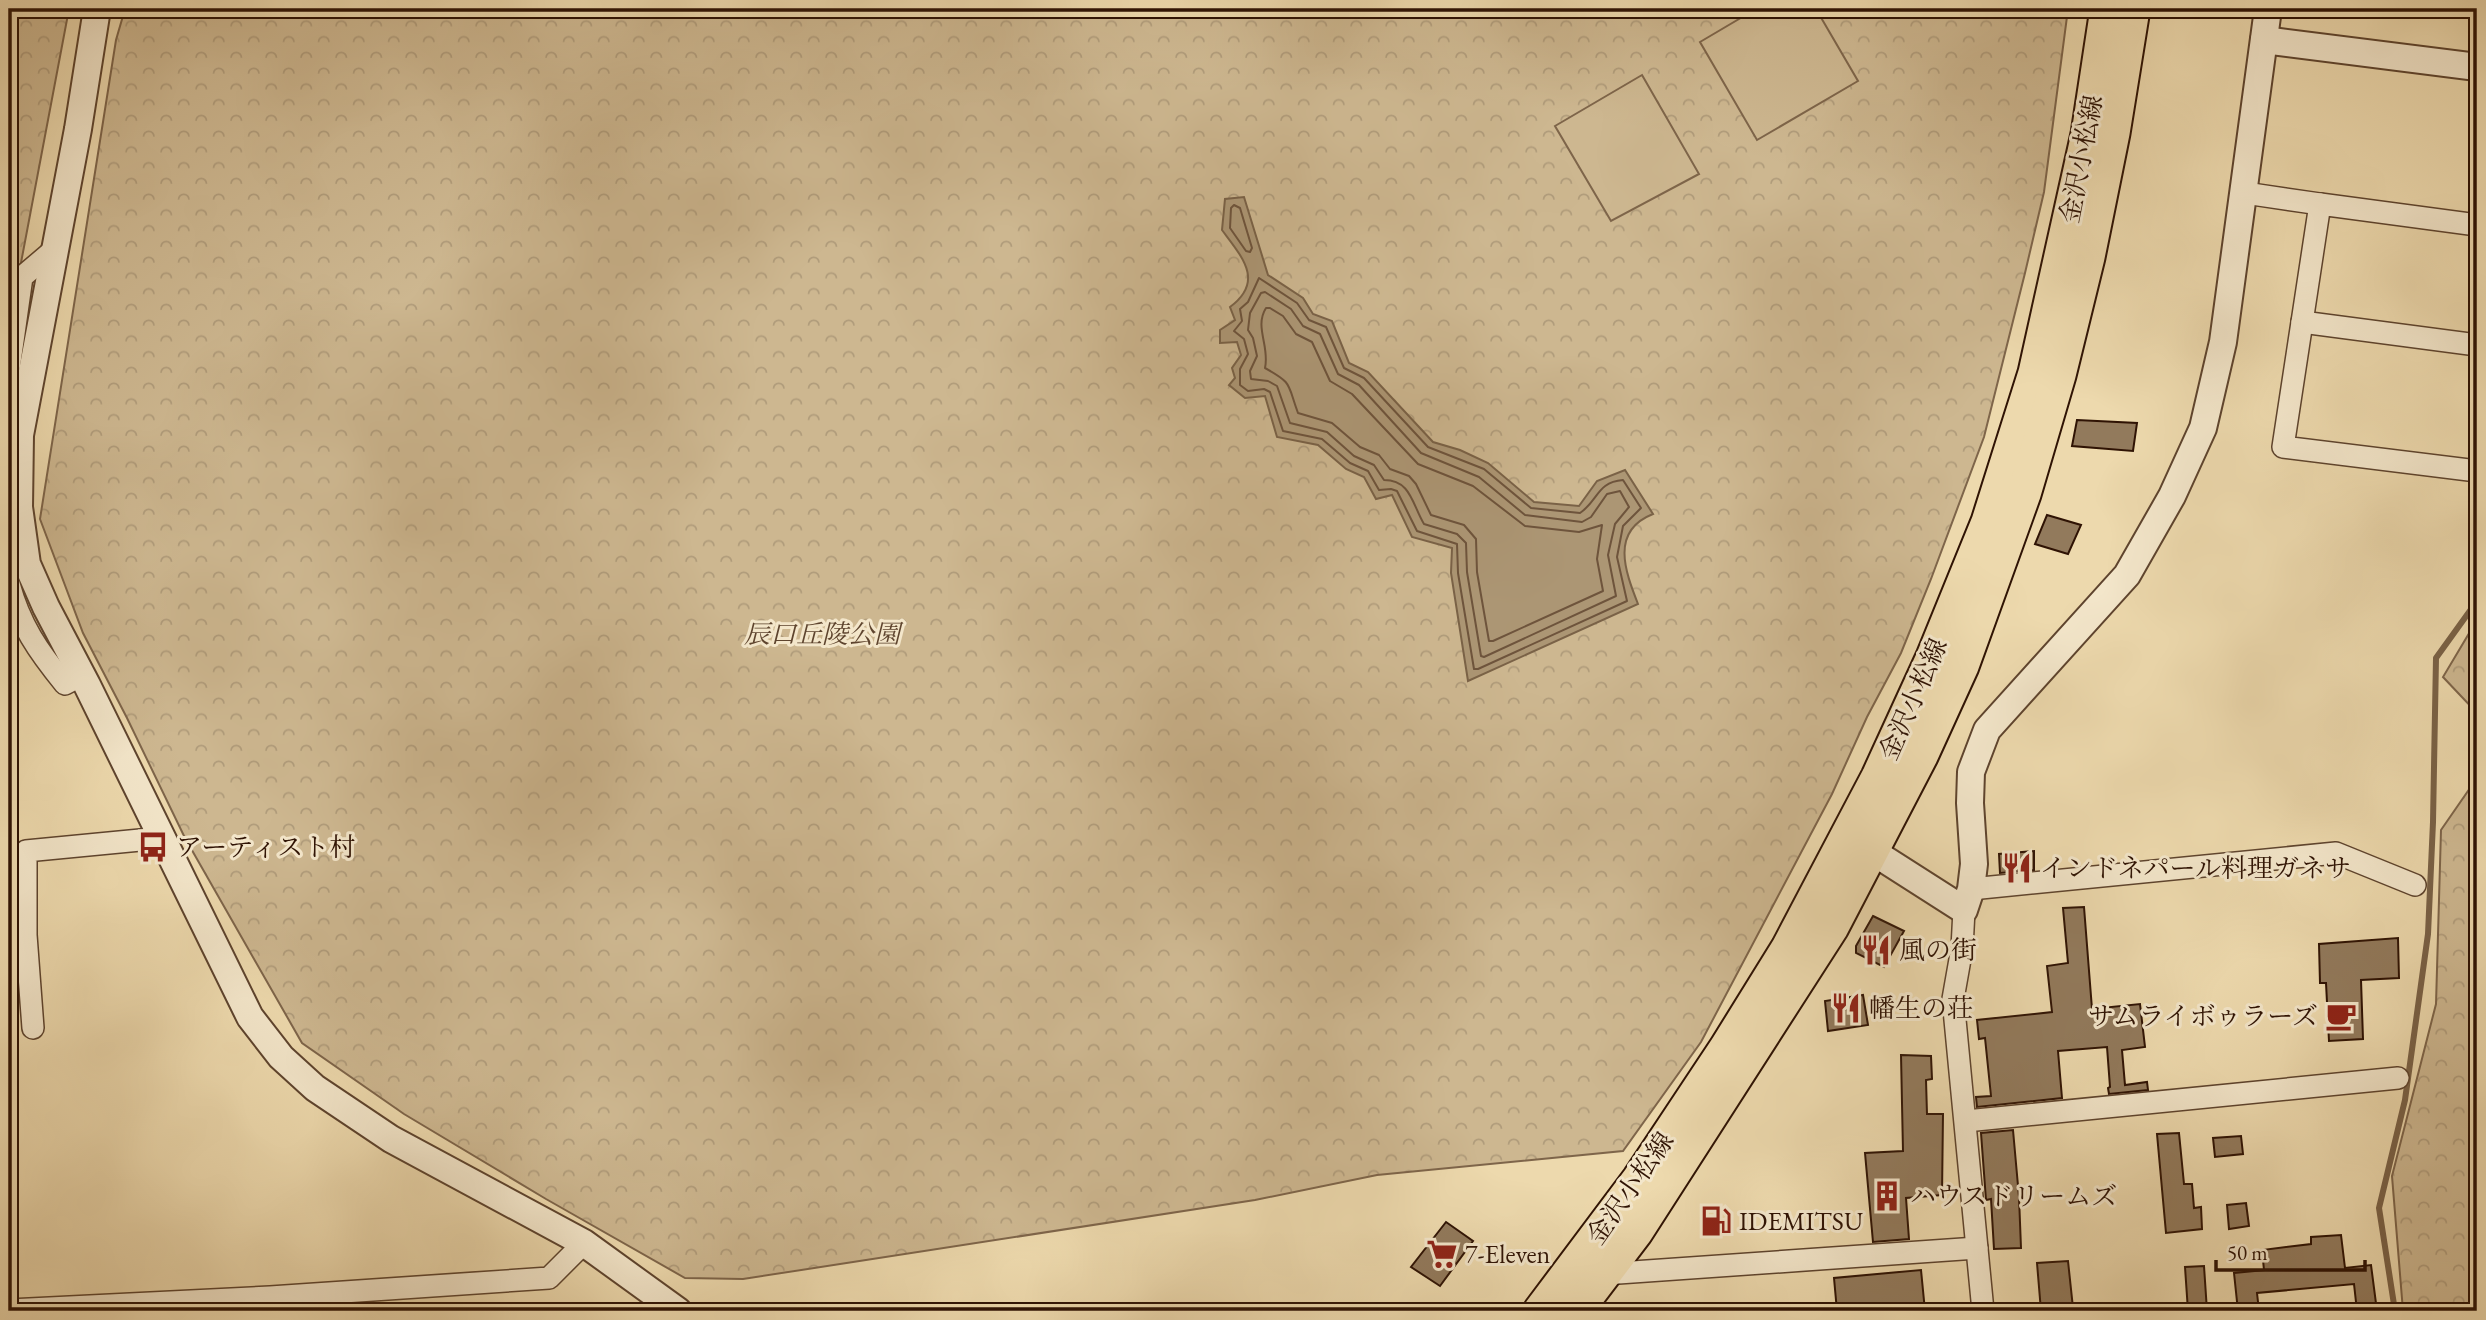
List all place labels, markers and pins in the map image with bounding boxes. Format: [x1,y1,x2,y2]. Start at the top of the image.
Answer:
bus stop icon: アーティスト村 [136,830,170,864]
place label: アーティスト村 [176,830,355,864]
restaurant icon: インドネパール料理ガネサ [2000,851,2034,885]
place label: インドネパール料理ガネサ [2040,851,2351,885]
restaurant icon: 風の街 [1859,933,1893,967]
place label: 風の街 [1899,933,1977,967]
restaurant icon: 幡生の荘 [1829,991,1863,1025]
place label: 幡生の荘 [1869,991,1973,1025]
place label: サムライボゥラーズ [2088,999,2318,1033]
cafe icon: サムライボゥラーズ [2324,999,2358,1033]
building icon: ハウスドリームズ [1870,1179,1904,1213]
place label: ハウスドリームズ [1910,1179,2117,1213]
fuel station icon: IDEMITSU [1699,1204,1733,1238]
place label: IDEMITSU [1739,1204,1863,1238]
supermarket icon: 7-Eleven [1425,1237,1459,1271]
place label: 7-Eleven [1465,1237,1551,1271]

